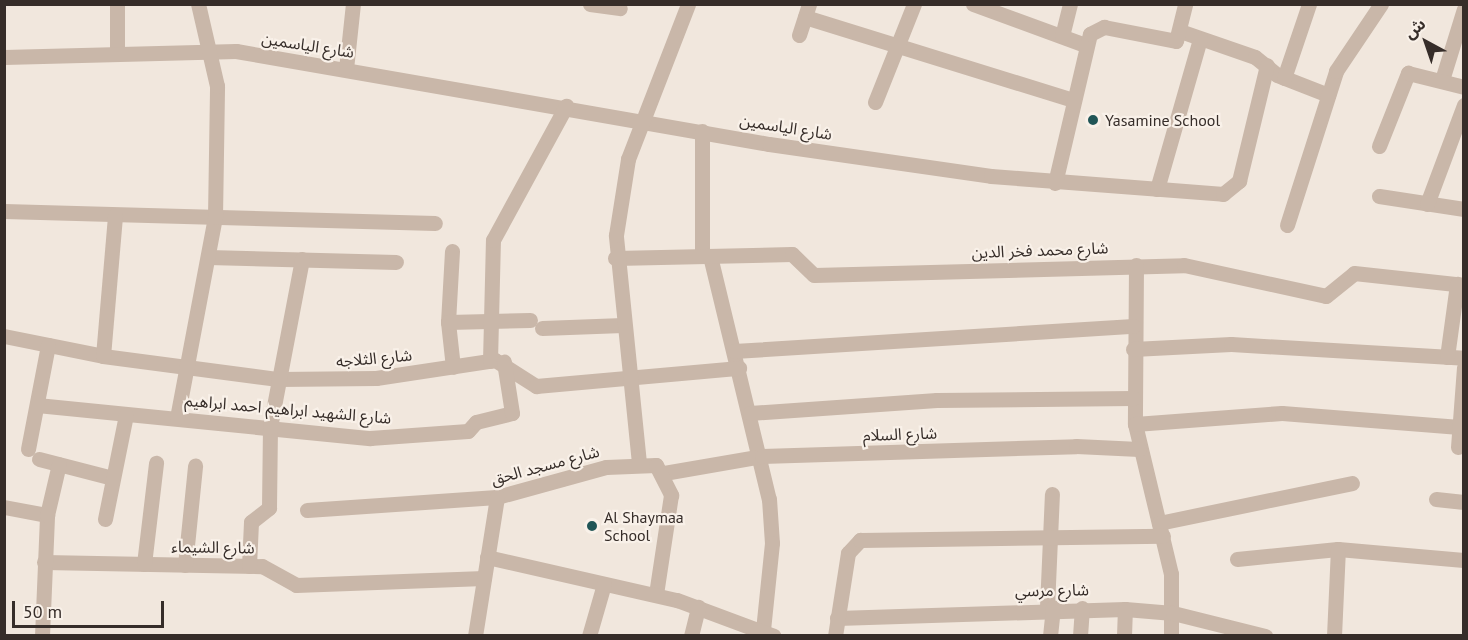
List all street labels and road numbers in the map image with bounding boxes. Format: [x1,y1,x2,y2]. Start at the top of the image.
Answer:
street label: شارع الياسمين [260,28,356,62]
street label: شارع الياسمين [738,110,834,144]
street label: شارع محمد فخر الدين [971,238,1109,262]
street label: شارع الثلاجه [335,345,413,371]
street label: شارع الشهيد ابراهيم احمد ابراهيم [184,390,392,428]
street label: شارع السلام [863,423,937,445]
street label: شارع مسجد الحق [489,441,601,489]
street label: شارع الشيماء [171,537,255,557]
street label: شارع مرسي [1015,580,1089,600]

